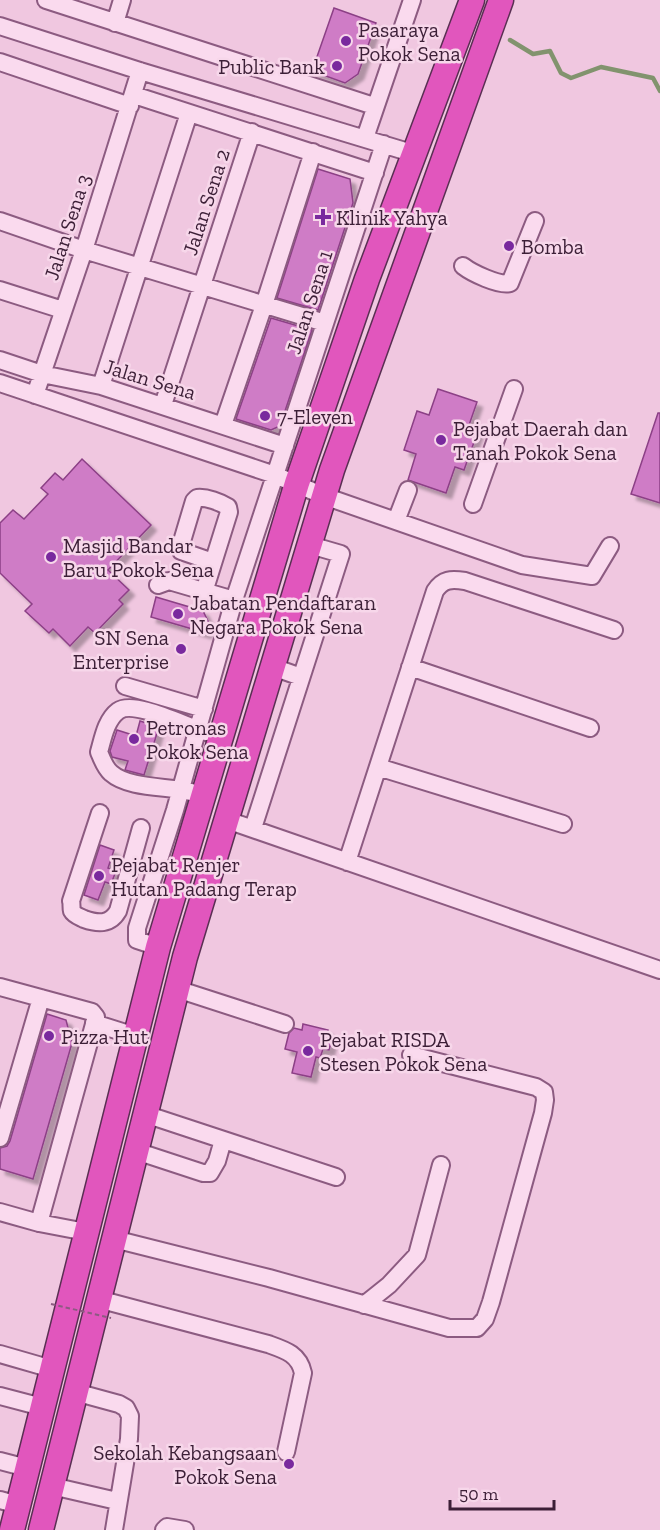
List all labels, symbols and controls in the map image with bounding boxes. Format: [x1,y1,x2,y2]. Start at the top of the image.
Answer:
place label: Pasaraya Pokok Sena [358,17,461,66]
marker: Pasaraya Pokok Sena [339,34,353,48]
place label: Public Bank [218,54,325,79]
marker: Public Bank [330,59,344,73]
street label: Jalan Sena 2 [177,146,235,258]
street label: Jalan Sena 3 [38,171,96,283]
place label: Klinik Yahya [336,205,448,230]
marker: Klinik Yahya [314,208,332,226]
place label: Bomba [521,234,584,259]
marker: Bomba [502,239,516,253]
street label: Jalan Sena 1 [280,247,338,357]
street label: Jalan Sena [101,353,199,405]
place label: 7-Eleven [277,404,353,429]
marker: 7-Eleven [258,409,272,423]
place label: Pejabat Daerah dan Tanah Pokok Sena [453,416,628,465]
marker: Pejabat Daerah dan Tanah Pokok Sena [434,433,448,447]
place label: Masjid Bandar Baru Pokok Sena [63,533,214,582]
marker: Masjid Bandar Baru Pokok Sena [44,550,58,564]
place label: Jabatan Pendaftaran Negara Pokok Sena [190,590,376,639]
marker: Jabatan Pendaftaran Negara Pokok Sena [171,607,185,621]
place label: SN Sena Enterprise [73,625,169,674]
marker: SN Sena Enterprise [174,642,188,656]
place label: Petronas Pokok Sena [146,715,249,764]
marker: Petronas Pokok Sena [127,732,141,746]
place label: Pejabat Renjer Hutan Padang Terap [111,852,297,901]
marker: Pejabat Renjer Hutan Padang Terap [92,869,106,883]
place label: Pizza Hut [61,1024,149,1049]
place label: Pejabat RISDA Stesen Pokok Sena [320,1027,487,1076]
marker: Pizza Hut [42,1029,56,1043]
marker: Pejabat RISDA Stesen Pokok Sena [301,1044,315,1058]
place label: Sekolah Kebangsaan Pokok Sena [93,1440,277,1489]
marker: Sekolah Kebangsaan Pokok Sena [282,1457,296,1471]
scale bar [450,1473,554,1511]
text: 50 m [459,1483,499,1505]

